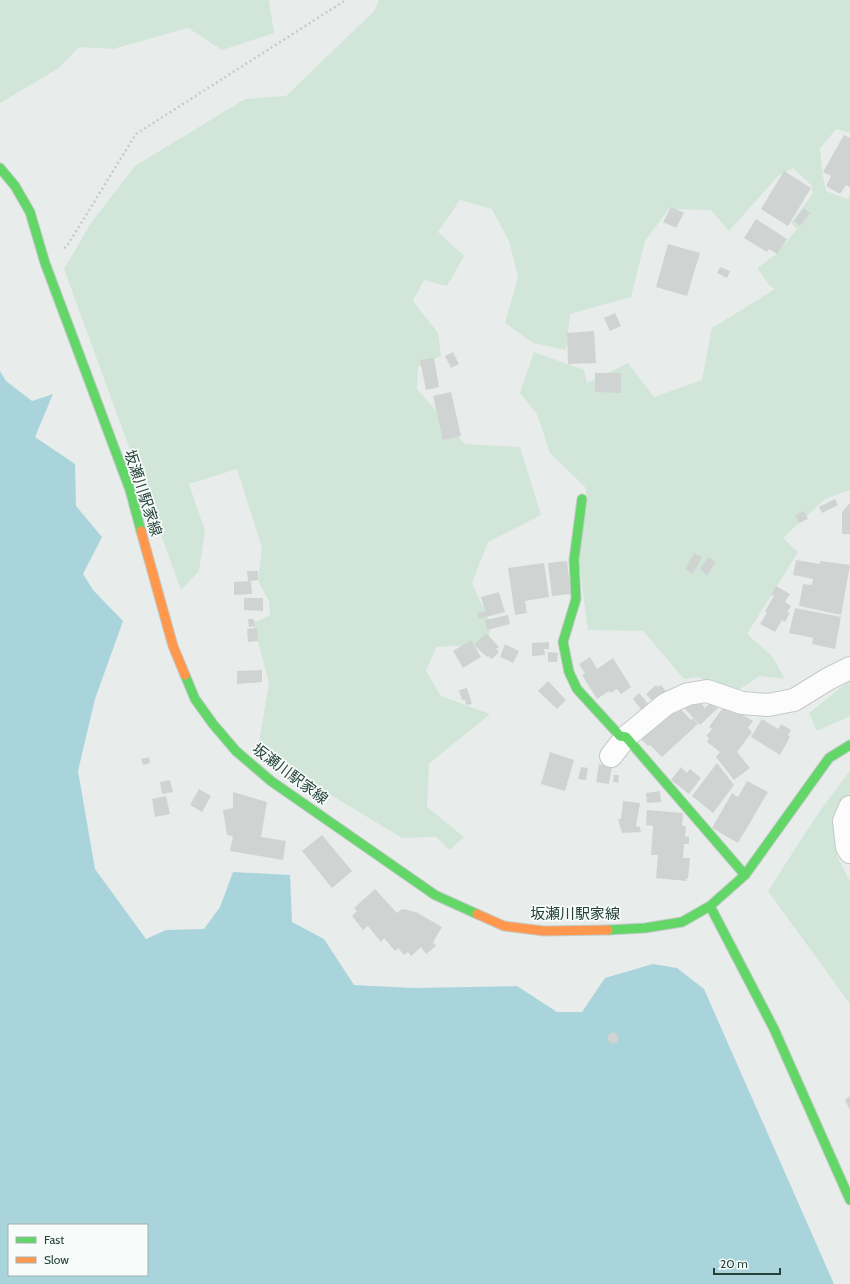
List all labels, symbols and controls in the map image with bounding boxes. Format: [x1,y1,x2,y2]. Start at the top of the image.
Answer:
street label: 坂瀬川駅家線 [121,447,165,539]
street label: 坂瀬川駅家線 [249,740,331,808]
street label: 坂瀬川駅家線 [530,905,620,923]
legend [8,1224,148,1276]
text: Fast [44,1232,64,1247]
scale bar [714,1250,780,1276]
text: Slow [44,1252,69,1267]
text: 20 m [720,1256,748,1271]

